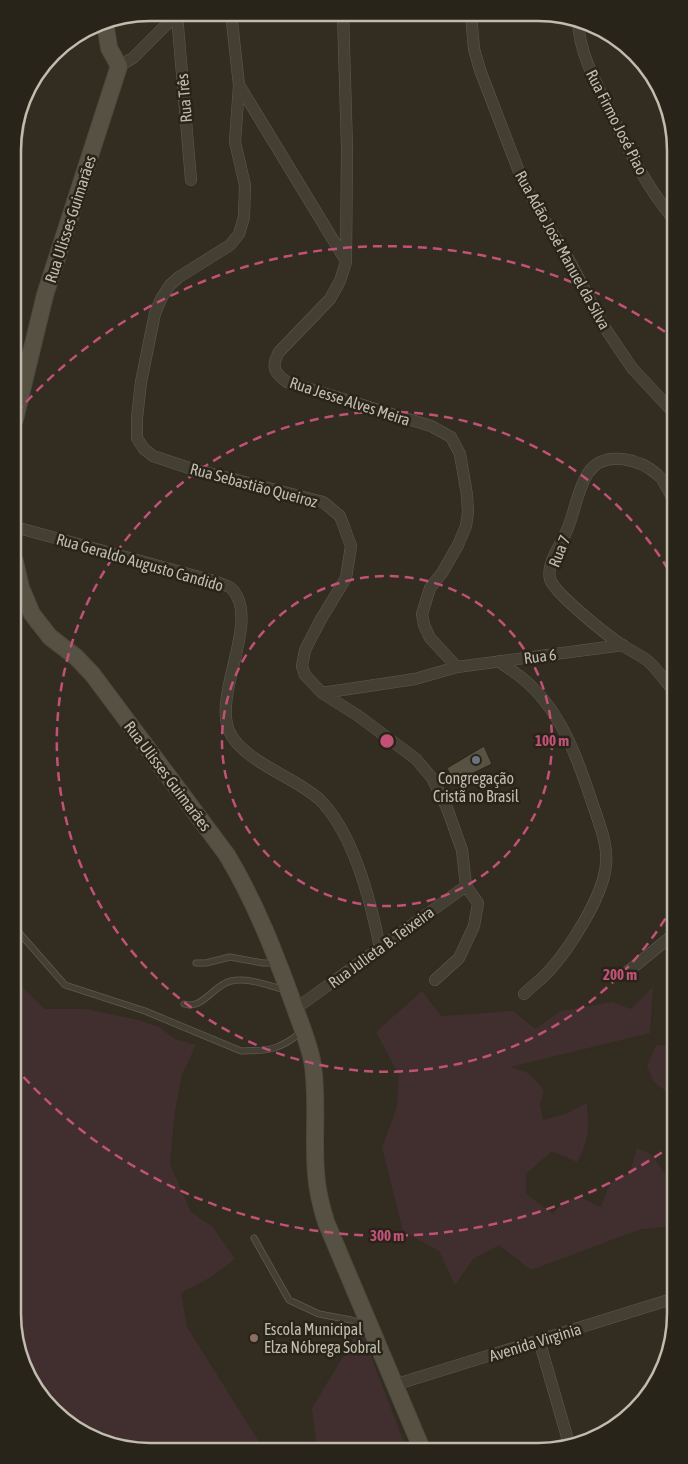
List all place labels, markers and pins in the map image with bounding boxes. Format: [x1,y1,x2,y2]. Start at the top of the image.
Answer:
centre of rings [378,732,396,750]
marker: Congregação Cristã no Brasil [470,754,482,766]
place label: Congregação Cristã no Brasil [433,769,520,805]
place label: Escola Municipal Elza Nóbrega Sobral [264,1320,382,1357]
marker: Escola Municipal Elza Nóbrega Sobral [248,1332,260,1344]

